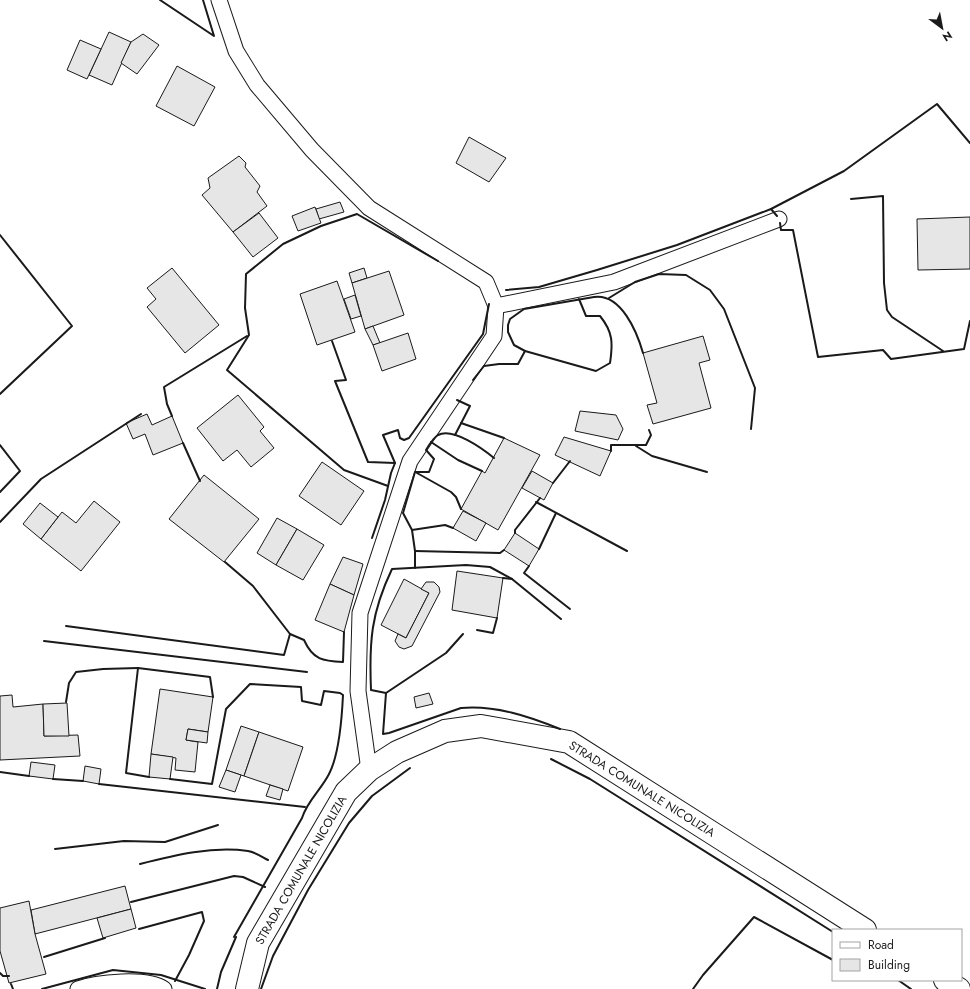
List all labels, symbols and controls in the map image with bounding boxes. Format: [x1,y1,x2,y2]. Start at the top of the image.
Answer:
north arrow [922,8,962,48]
text: N [939,27,955,46]
street label: STRADA COMUNALE NICOLIZIA [565,736,719,842]
street label: STRADA COMUNALE NICOLIZIA [251,792,351,948]
legend [832,929,962,981]
text: Road [868,936,894,954]
text: Building [868,956,910,974]

